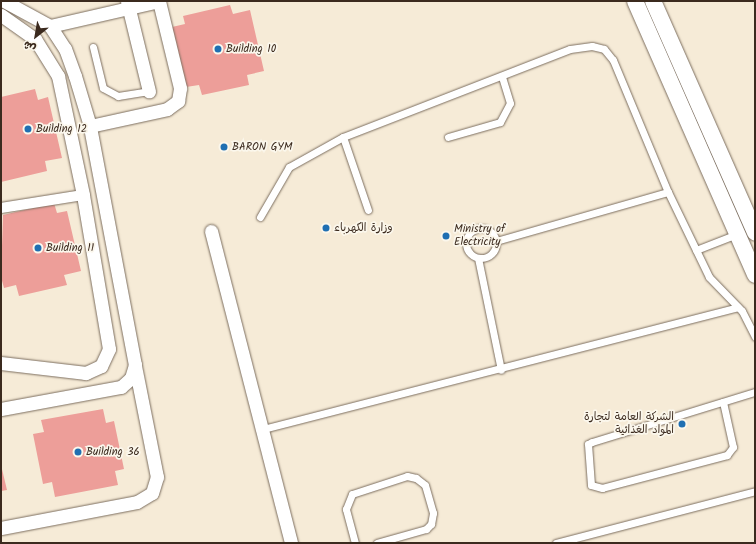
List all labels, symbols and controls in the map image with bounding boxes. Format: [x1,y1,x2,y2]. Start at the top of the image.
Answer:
north arrow [16,16,56,56]
text: ش [20,35,40,57]
place label: Building 10 [226,42,276,56]
marker: Building 10 [213,44,223,54]
place label: Building 12 [36,122,87,136]
marker: Building 12 [23,124,33,134]
place label: BARON GYM [232,140,292,154]
marker: BARON GYM [219,142,229,152]
place label: وزارة الكهرباء [334,221,393,235]
marker: وزارة الكهرباء [321,223,331,233]
place label: Ministry of Electricity [454,223,505,249]
marker: Ministry of Electricity [441,231,451,241]
place label: Building 11 [46,241,94,255]
marker: Building 11 [33,243,43,253]
place label: الشركة العامة لتجارة المواد الغذائية [584,411,674,437]
marker: الشركة العامة لتجارة المواد الغذائية [677,419,687,429]
place label: Building 36 [86,445,140,459]
marker: Building 36 [73,447,83,457]

